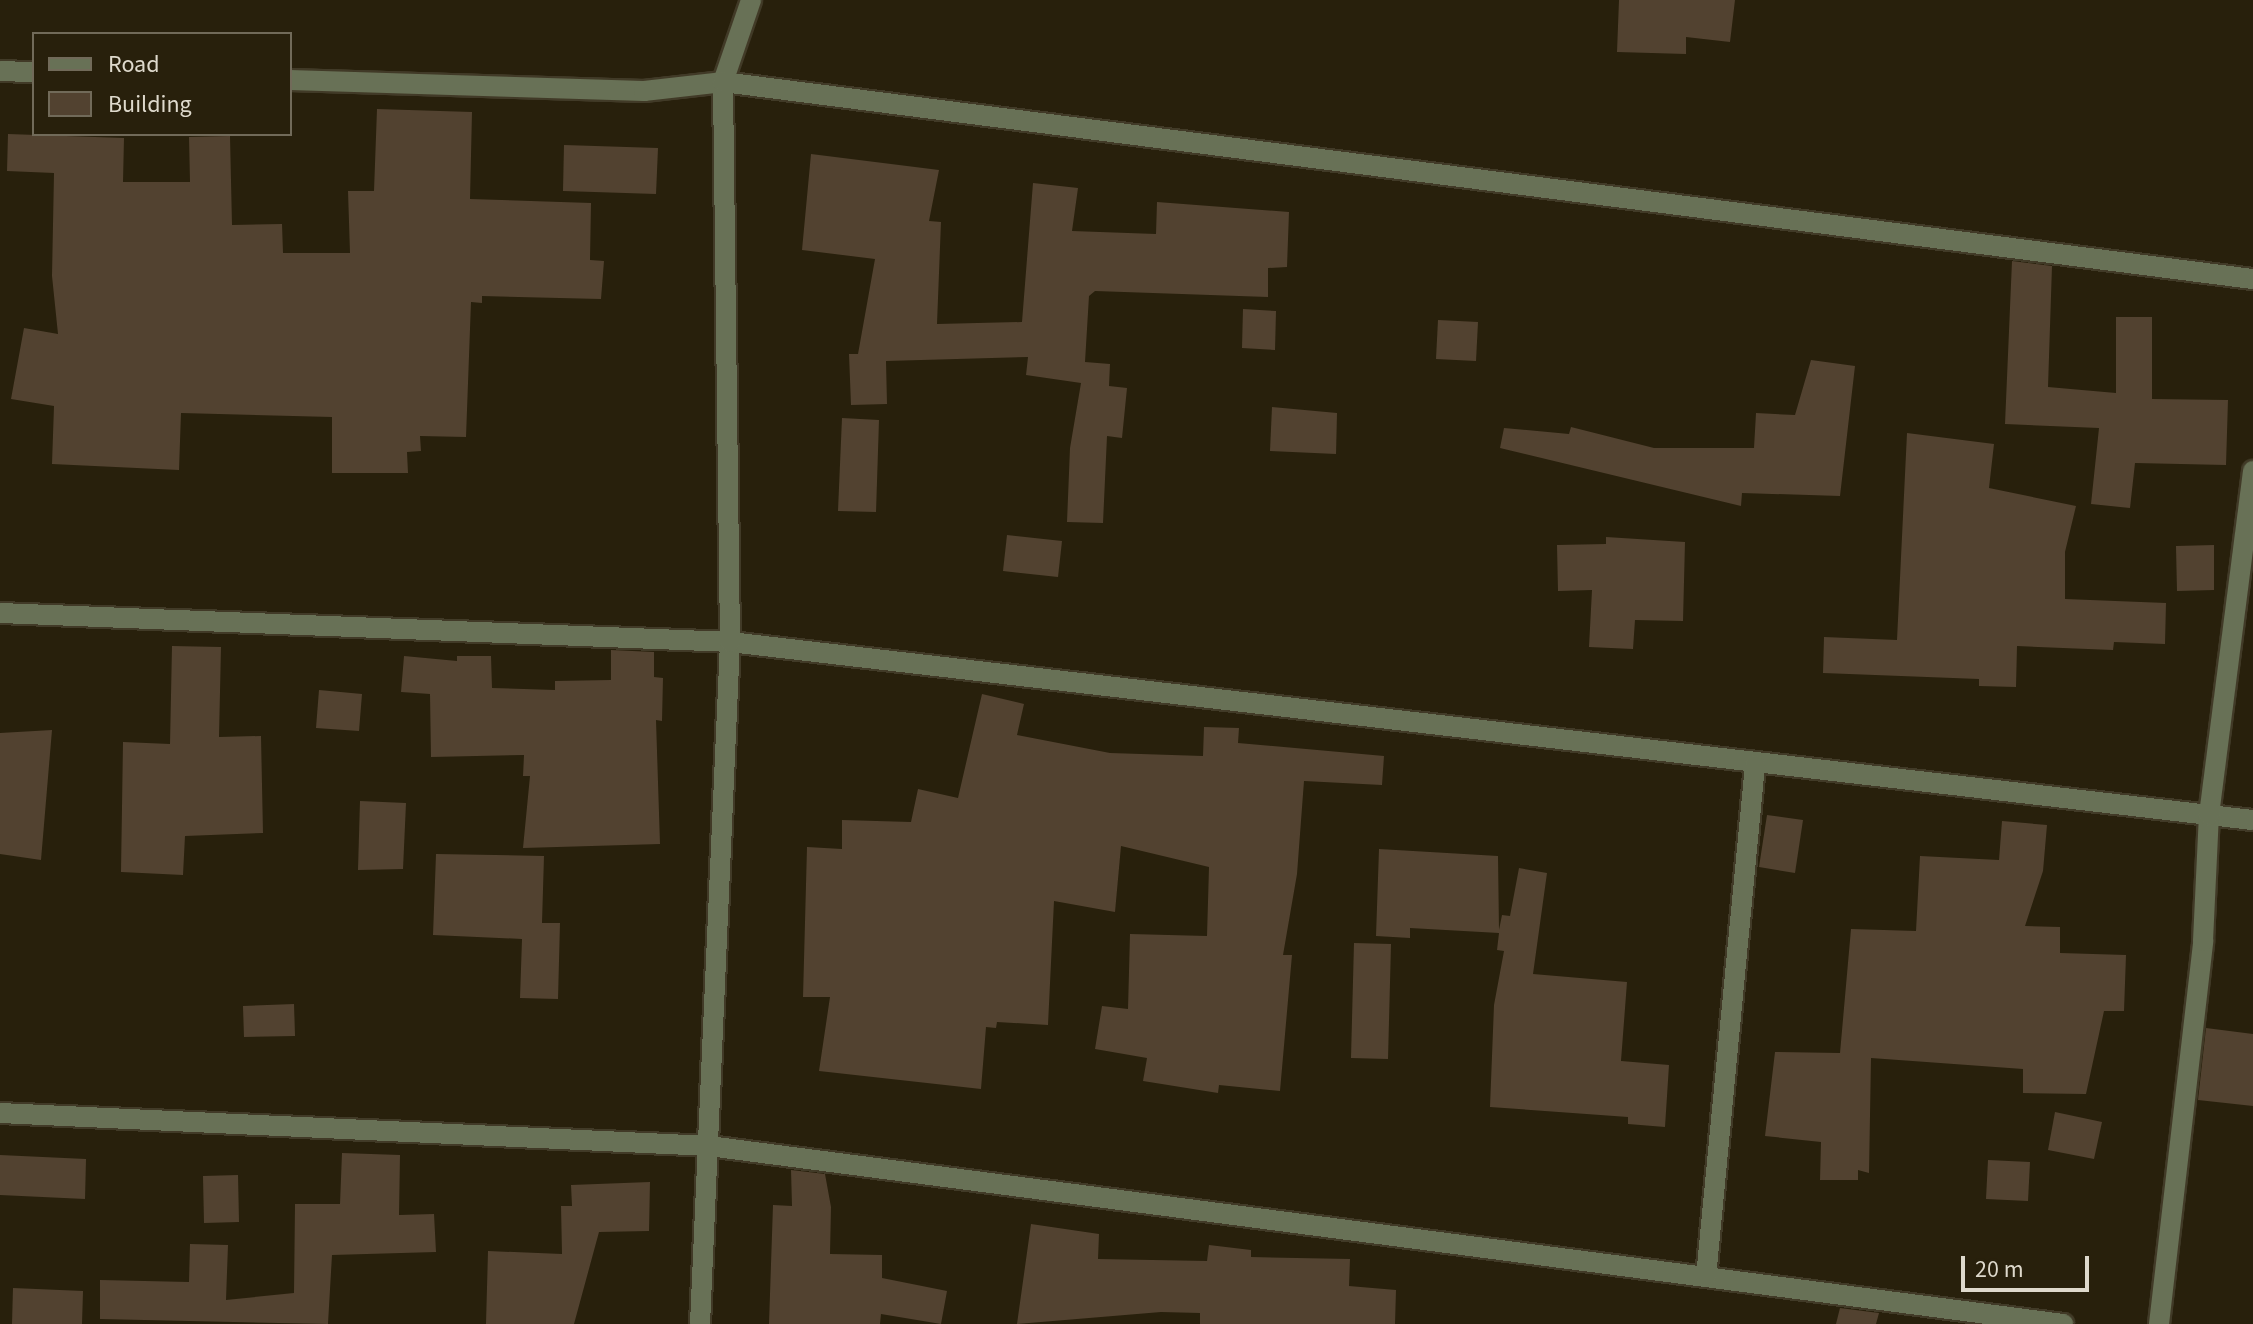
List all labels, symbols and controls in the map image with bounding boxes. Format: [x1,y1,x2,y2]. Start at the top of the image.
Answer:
legend [32,32,292,136]
text: Road [108,47,160,82]
text: Building [108,87,192,122]
scale bar [1965,1240,2093,1290]
text: 20 m [1975,1252,2024,1287]

